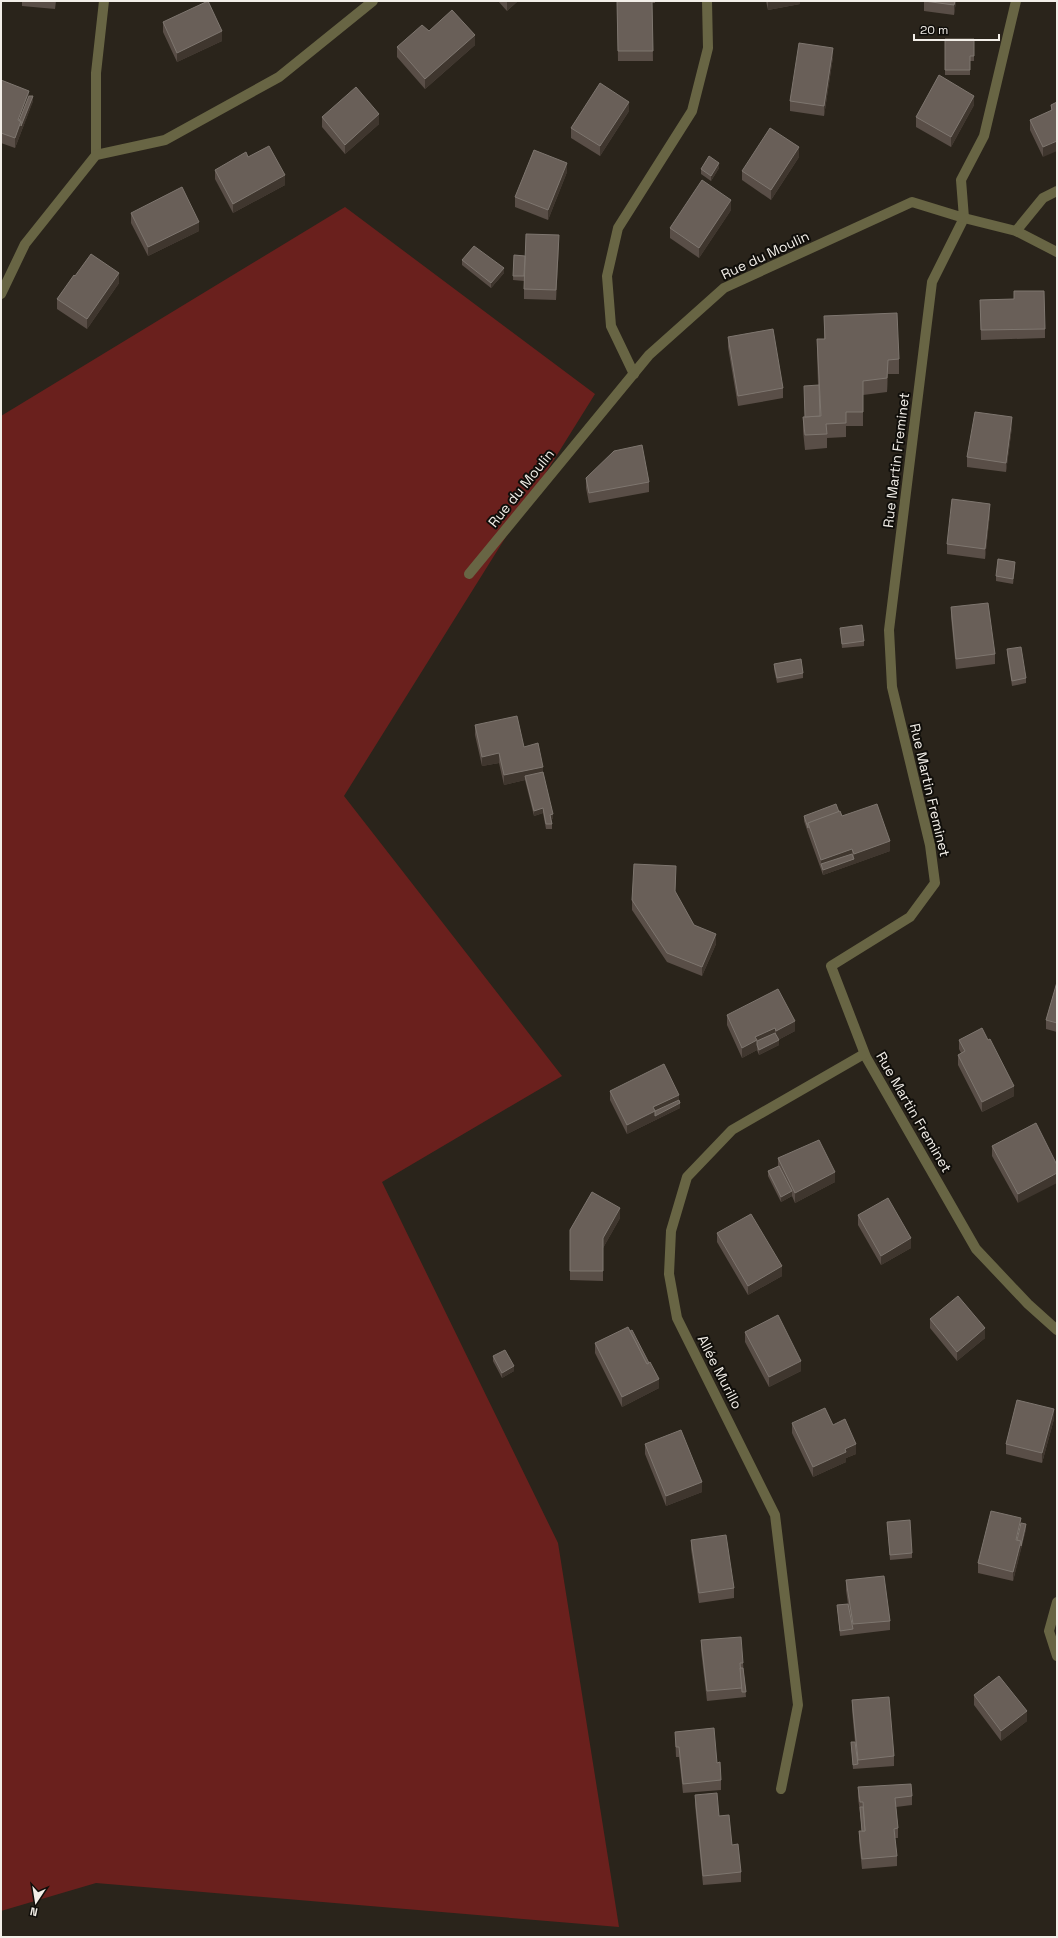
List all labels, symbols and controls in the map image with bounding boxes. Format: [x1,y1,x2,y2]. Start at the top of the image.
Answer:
scale bar [914,16,999,42]
text: 20 m [920,22,948,38]
street label: Rue du Moulin [718,227,812,283]
street label: Rue Martin Freminet [879,391,913,529]
street label: Rue du Moulin [484,445,558,531]
street label: Rue Martin Freminet [906,722,954,858]
street label: Rue Martin Freminet [872,1049,956,1175]
street label: Allée Murillo [694,1332,746,1412]
north arrow [16,1882,56,1922]
text: N [29,1904,39,1919]

